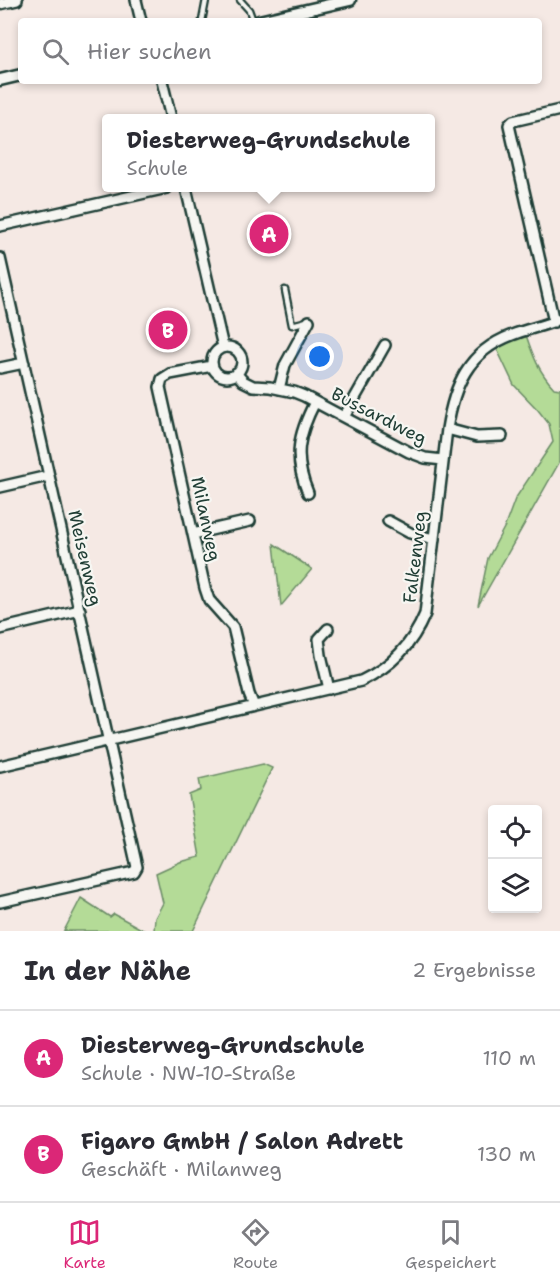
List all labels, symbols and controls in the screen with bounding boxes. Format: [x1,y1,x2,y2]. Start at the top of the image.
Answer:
search box [18,18,542,84]
icon: search [39,35,72,68]
text: Hier suchen [87,37,212,66]
popup [102,114,435,192]
text: Diesterweg-Grundschule [127,126,410,155]
text: Schule [127,155,188,181]
pin: A [250,212,288,256]
pin: B [148,308,188,352]
your location [305,342,334,371]
street label: Bussardweg [327,382,431,450]
street label: Milanweg [185,474,227,564]
street label: Meisenweg [62,508,108,608]
street label: Falkenweg [397,510,433,604]
map controls [488,805,542,913]
button: locate [488,805,542,859]
button: layers [488,859,542,913]
text: In der Nähe [24,953,191,988]
text: 2 Ergebnisse [412,957,536,983]
text: Diesterweg-Grundschule [81,1031,365,1060]
text: A [36,1045,51,1071]
text: 110 m [482,1045,536,1071]
text: Schule · NW-10-Straße [81,1060,296,1086]
text: Figaro GmbH / Salon Adrett [81,1127,403,1156]
text: B [37,1141,50,1167]
text: 130 m [477,1141,536,1167]
text: Geschäft · Milanweg [81,1156,282,1182]
tab: Karte [64,1216,106,1273]
tab: Route [233,1216,278,1273]
tab: Gespeichert [405,1216,496,1273]

